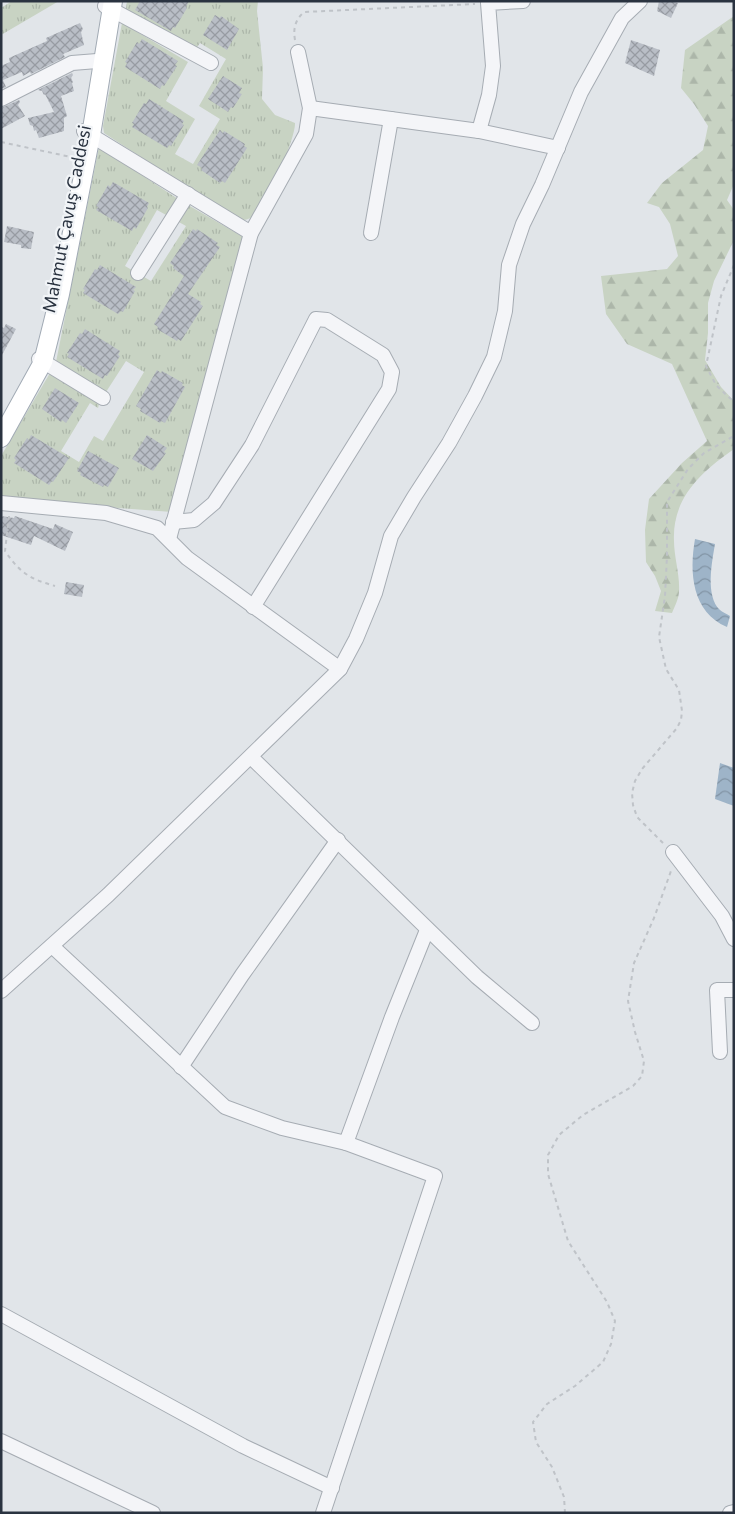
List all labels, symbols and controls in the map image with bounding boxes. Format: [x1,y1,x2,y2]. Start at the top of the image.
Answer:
street label: Mahmut Çavuş Caddesi [37,123,95,315]

